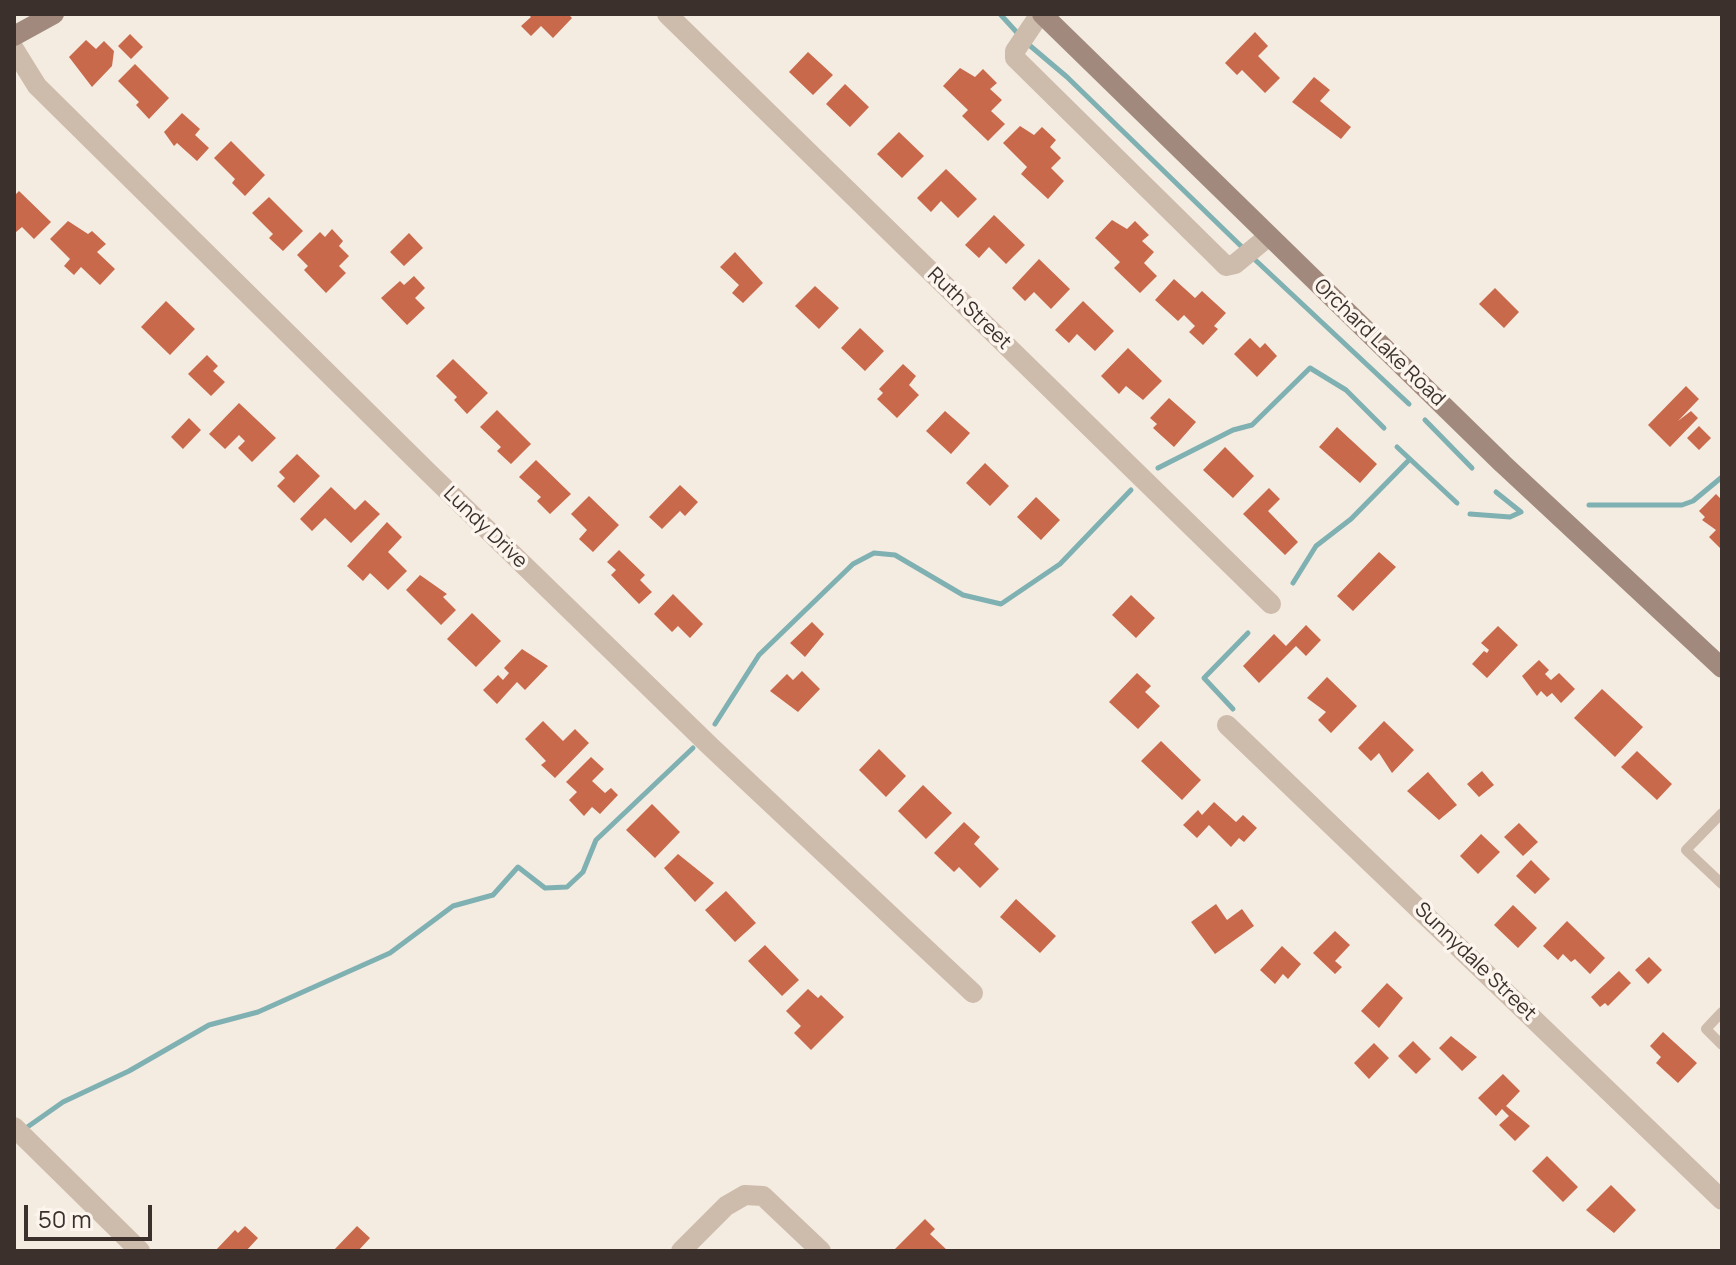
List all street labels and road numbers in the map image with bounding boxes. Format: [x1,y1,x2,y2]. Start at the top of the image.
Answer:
street label: Ruth Street [922,263,1016,355]
street label: Orchard Lake Road [1309,274,1449,412]
street label: Lundy Drive [438,482,532,574]
street label: Sunnydale Street [1409,898,1541,1026]

